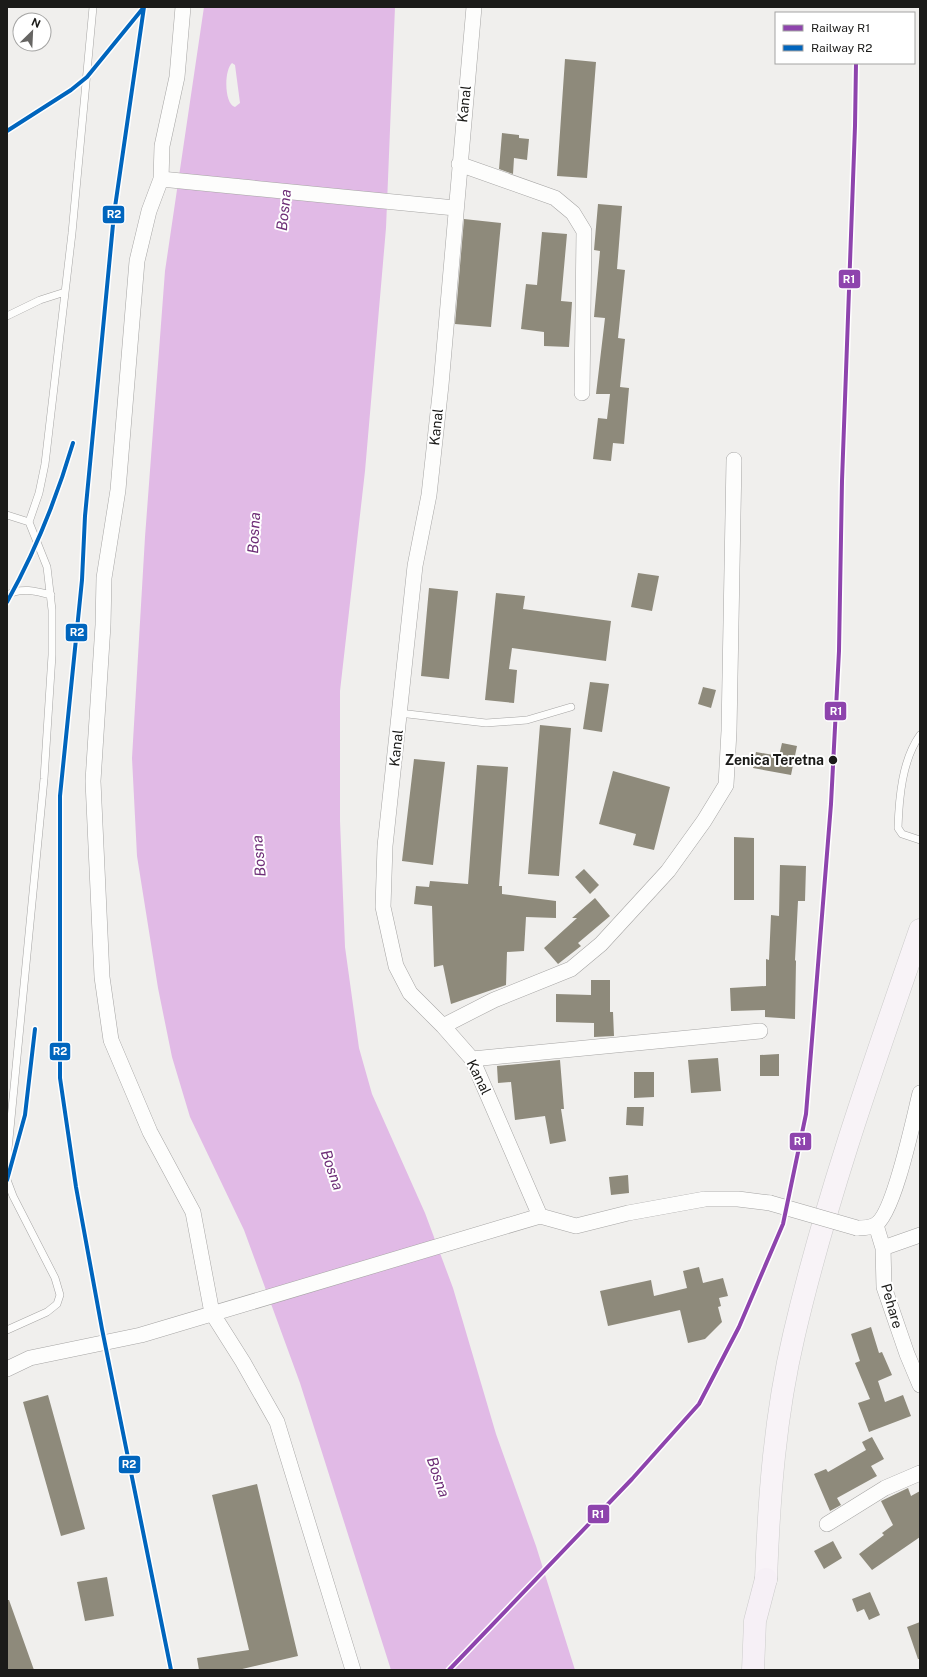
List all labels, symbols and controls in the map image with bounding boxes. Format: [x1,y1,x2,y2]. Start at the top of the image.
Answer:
north arrow [12,12,52,52]
legend [775,12,915,64]
text: N [30,16,42,30]
text: Railway R1 [811,21,870,35]
text: Railway R2 [811,41,872,55]
street label: Kanal [454,85,474,123]
water label: Bosna [273,188,294,231]
line badge: R2 [102,205,125,224]
text: R2 [107,208,121,220]
line badge: R1 [838,269,861,289]
text: R1 [843,273,855,285]
street label: Kanal [426,408,446,446]
water label: Bosna [244,512,263,554]
line badge: R2 [65,623,88,642]
text: R2 [70,626,84,638]
line badge: R1 [824,701,847,721]
text: R1 [830,705,842,717]
street label: Kanal [386,729,406,767]
place label: Zenica Teretna [725,752,824,768]
marker: Zenica Teretna [827,754,839,766]
water label: Bosna [248,835,269,877]
line badge: R2 [49,1042,71,1061]
text: R2 [53,1045,67,1057]
street label: Kanal [464,1057,494,1097]
line badge: R1 [789,1132,812,1151]
text: R1 [794,1135,806,1147]
water label: Bosna [318,1147,347,1192]
street label: Pehare [878,1282,906,1330]
water label: Bosna [424,1454,453,1499]
line badge: R2 [118,1455,141,1474]
text: R2 [122,1458,136,1470]
line badge: R1 [587,1504,610,1524]
text: R1 [592,1508,604,1520]

